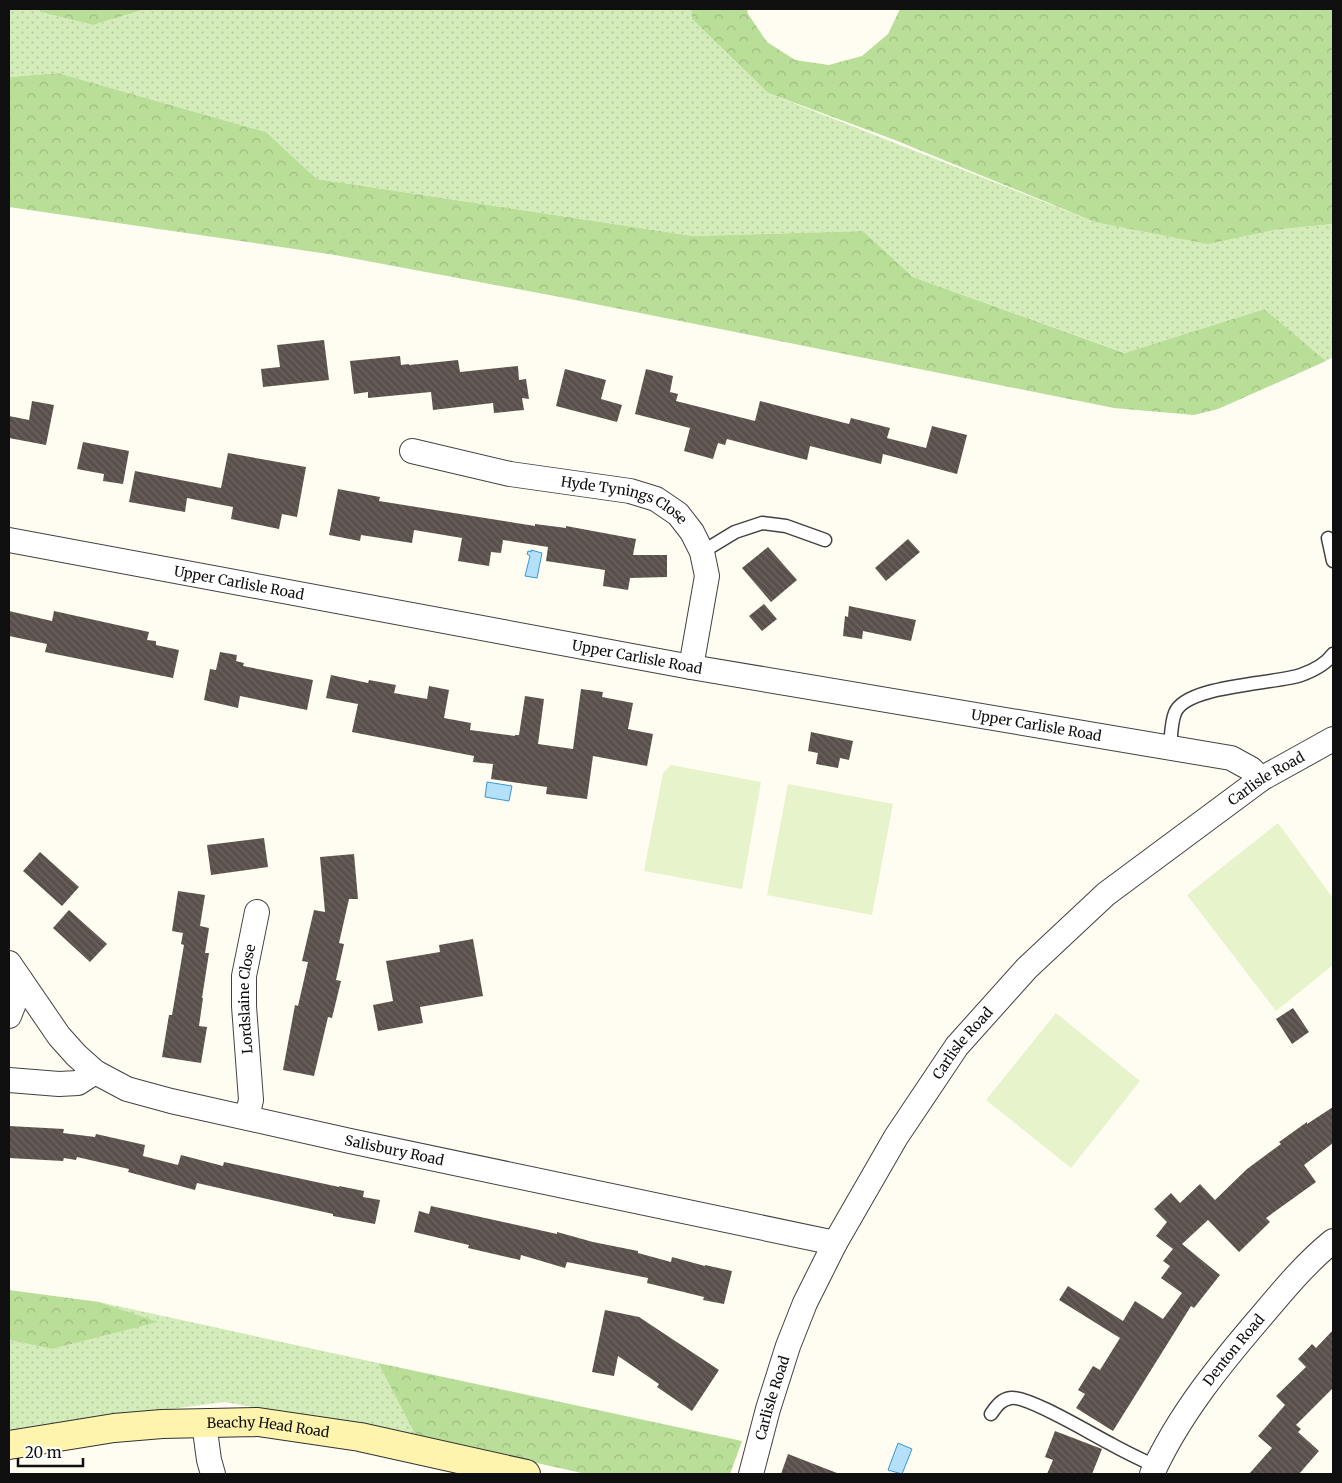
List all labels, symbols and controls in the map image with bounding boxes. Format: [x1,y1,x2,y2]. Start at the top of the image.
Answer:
street label: Hyde Tynings Close [560,472,691,528]
street label: Upper Carlisle Road [172,562,306,604]
street label: Upper Carlisle Road [571,636,704,678]
street label: Upper Carlisle Road [970,705,1104,745]
street label: Carlisle Road [1224,747,1308,810]
street label: Lordslaine Close [234,942,259,1054]
street label: Carlisle Road [928,1003,997,1083]
street label: Salisbury Road [343,1131,446,1170]
street label: Denton Road [1199,1310,1269,1389]
street label: Carlisle Road [751,1353,794,1442]
street label: Beachy Head Road [206,1413,331,1441]
scale bar [18,1436,82,1468]
text: 20 m [25,1443,62,1462]

